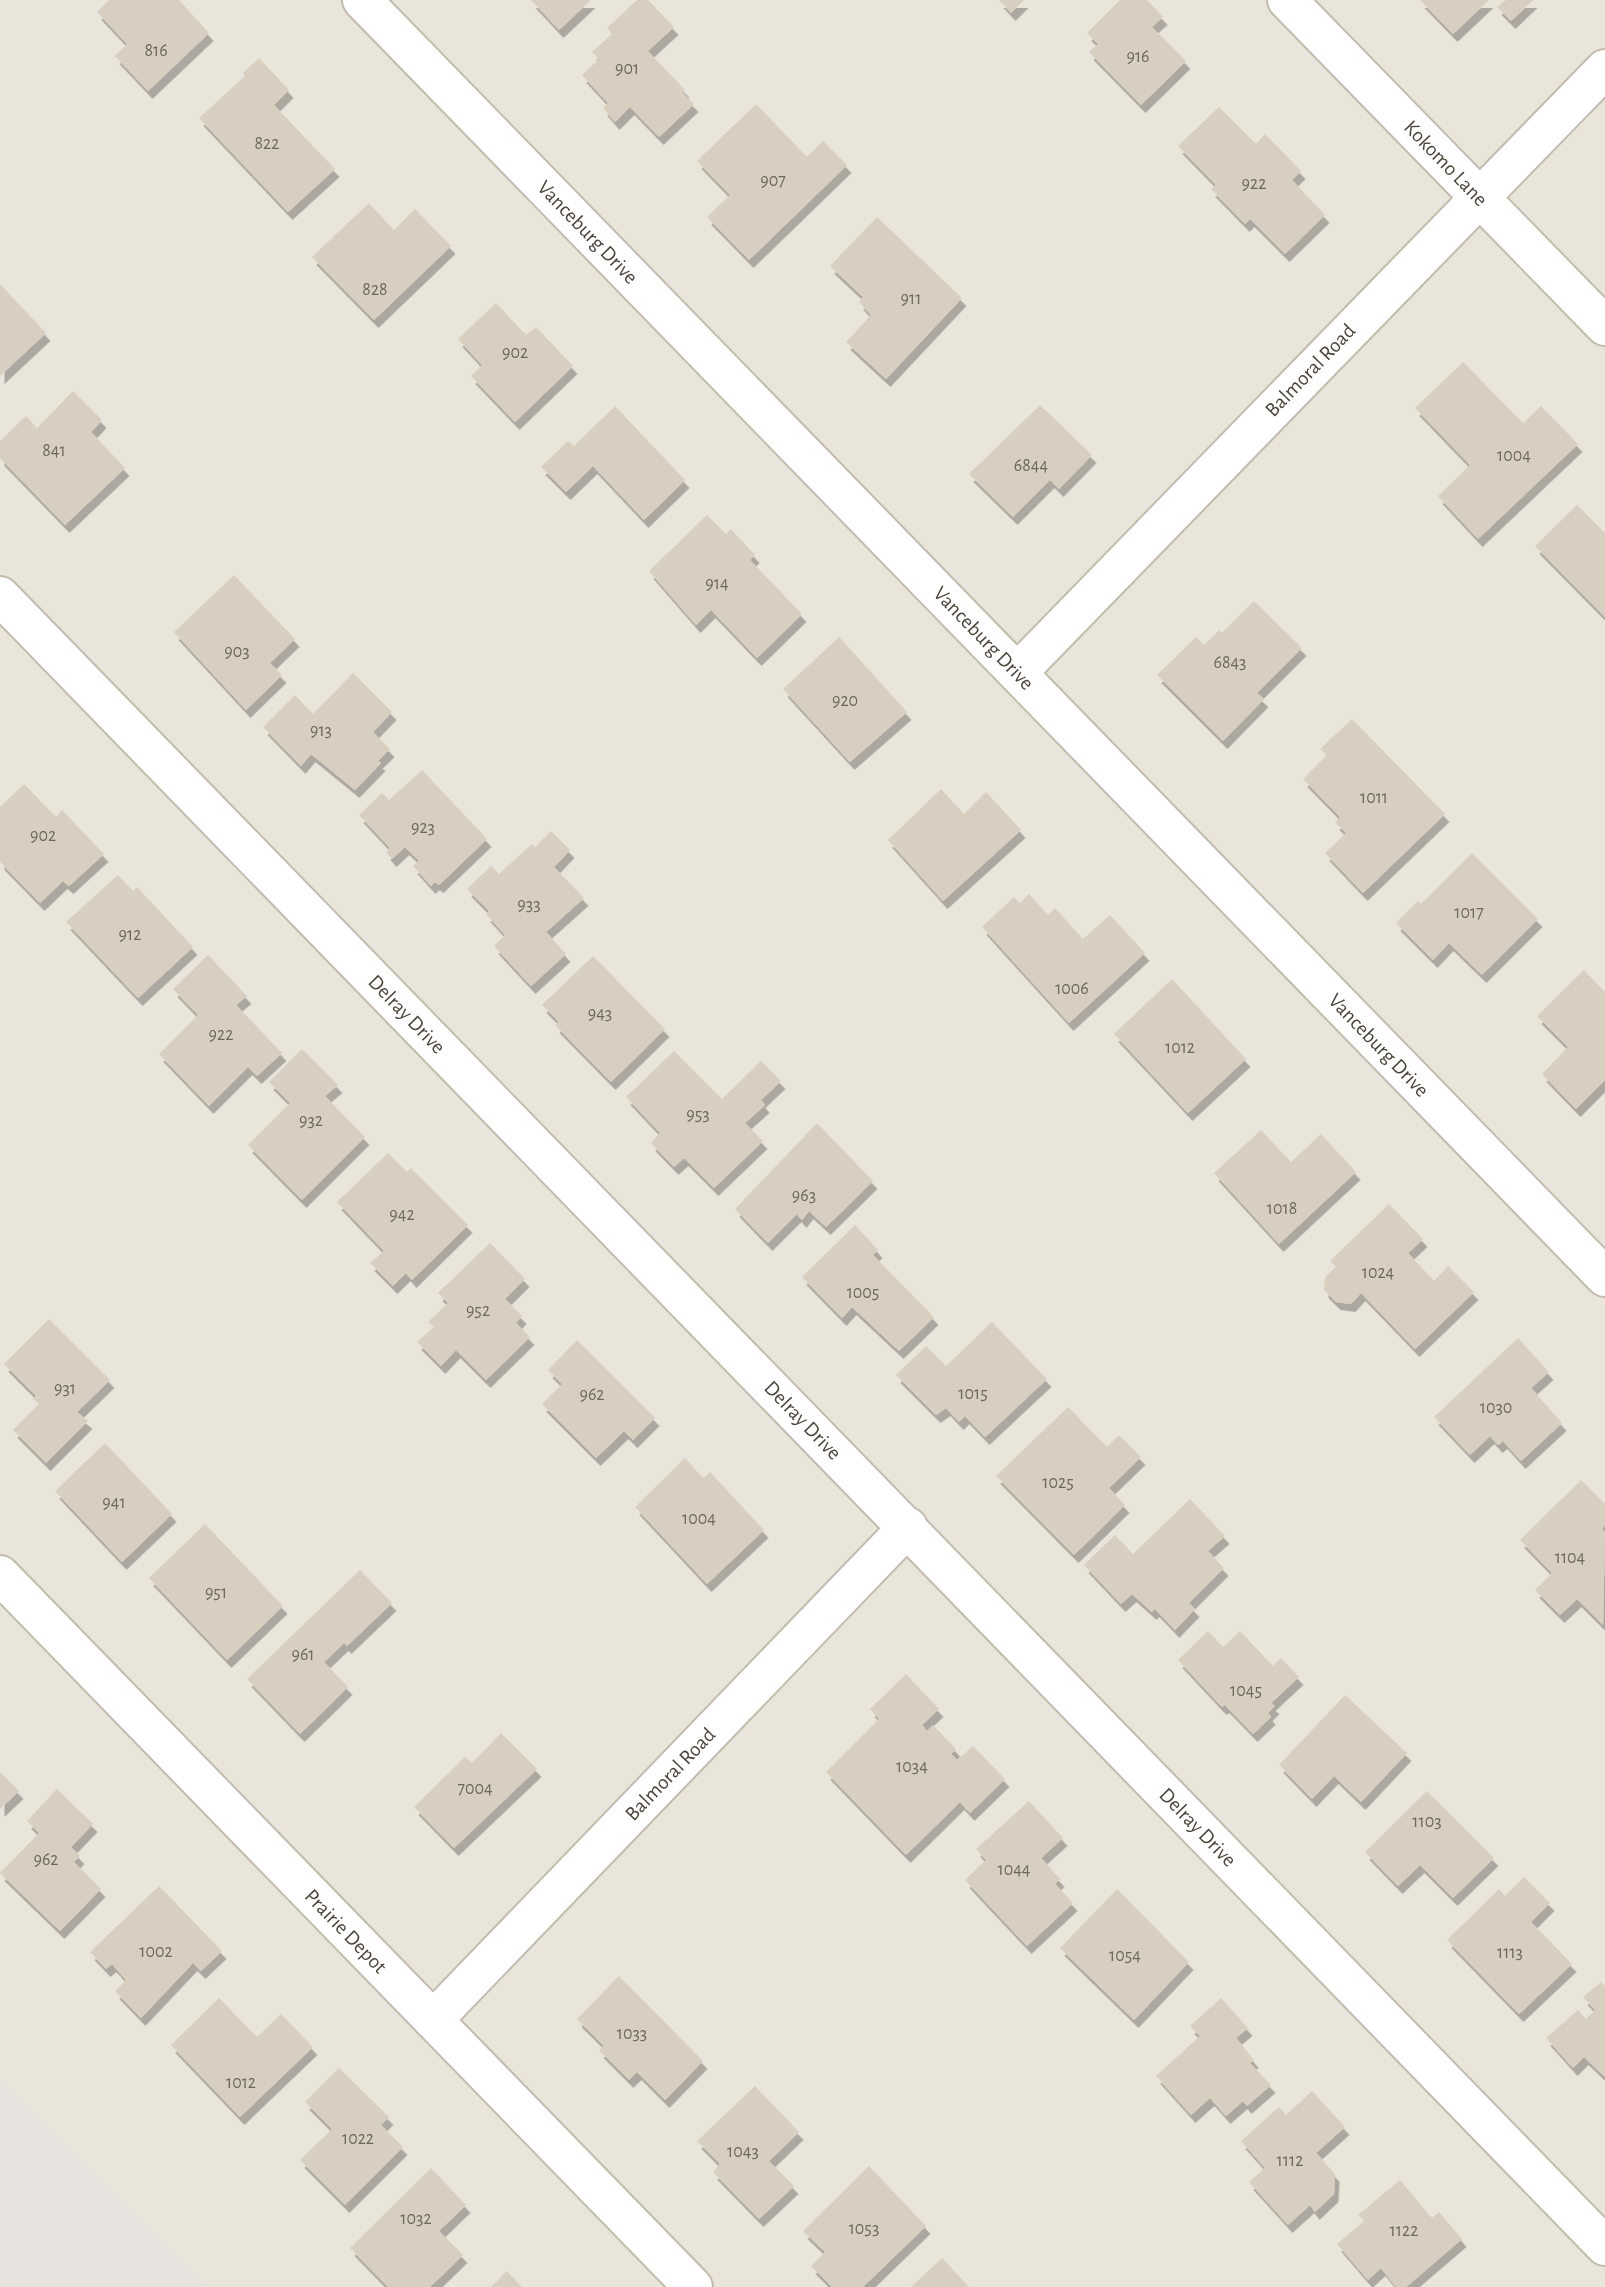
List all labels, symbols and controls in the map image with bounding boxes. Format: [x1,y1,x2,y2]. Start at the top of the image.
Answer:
house number: 816 [144,42,168,60]
house number: 916 [1126,48,1150,66]
house number: 901 [615,60,639,78]
street label: Kokomo Lane [1400,116,1491,210]
house number: 822 [255,135,279,153]
house number: 907 [760,172,786,190]
house number: 922 [1242,175,1266,193]
street label: Vanceburg Drive [533,177,642,288]
house number: 828 [362,281,388,299]
house number: 911 [901,290,921,308]
street label: Balmoral Road [1261,320,1360,421]
house number: 902 [502,344,528,362]
house number: 841 [42,442,66,460]
house number: 1004 [1497,447,1531,465]
house number: 6844 [1014,457,1048,475]
house number: 914 [705,575,729,593]
street label: Vanceburg Drive [929,583,1038,694]
house number: 903 [224,643,250,661]
house number: 6843 [1213,654,1247,672]
house number: 920 [832,692,858,710]
house number: 913 [310,722,332,740]
house number: 1011 [1360,789,1388,807]
house number: 923 [411,819,435,837]
house number: 902 [30,827,56,845]
house number: 933 [517,896,541,914]
house number: 1017 [1454,904,1484,922]
house number: 912 [119,926,141,944]
street label: Delray Drive [364,971,449,1058]
house number: 1006 [1055,980,1089,998]
street label: Vanceburg Drive [1324,990,1433,1101]
house number: 943 [588,1005,612,1023]
house number: 922 [209,1026,233,1044]
house number: 1012 [1165,1039,1195,1057]
house number: 953 [686,1106,710,1124]
house number: 932 [299,1112,323,1130]
house number: 963 [792,1187,816,1205]
house number: 1018 [1267,1200,1297,1218]
house number: 942 [389,1206,415,1224]
house number: 1024 [1362,1264,1395,1282]
house number: 1005 [847,1284,879,1302]
house number: 952 [466,1302,490,1320]
street label: Delray Drive [760,1377,845,1464]
house number: 931 [54,1380,76,1398]
house number: 1015 [958,1385,988,1403]
house number: 962 [579,1386,605,1404]
house number: 1030 [1480,1399,1512,1417]
house number: 1025 [1042,1474,1074,1492]
house number: 941 [102,1494,126,1512]
house number: 1004 [682,1510,716,1528]
house number: 1104 [1555,1549,1586,1567]
house number: 951 [205,1584,227,1602]
house number: 961 [291,1646,315,1664]
house number: 1045 [1230,1682,1262,1700]
street label: Balmoral Road [621,1724,720,1825]
house number: 1034 [896,1758,928,1776]
house number: 7004 [457,1780,493,1798]
street label: Delray Drive [1155,1784,1240,1871]
house number: 1103 [1412,1813,1442,1831]
house number: 962 [33,1851,59,1869]
house number: 1044 [997,1861,1031,1879]
street label: Prairie Depot [301,1885,391,1978]
house number: 1002 [139,1943,173,1961]
house number: 1113 [1497,1944,1523,1962]
house number: 1054 [1109,1947,1141,1965]
house number: 1033 [617,2025,647,2043]
house number: 1012 [226,2074,256,2092]
house number: 1022 [342,2130,374,2148]
house number: 1043 [727,2143,759,2161]
house number: 1112 [1277,2152,1303,2170]
house number: 1032 [400,2210,432,2228]
house number: 1053 [849,2220,879,2238]
house number: 1122 [1390,2222,1418,2240]

